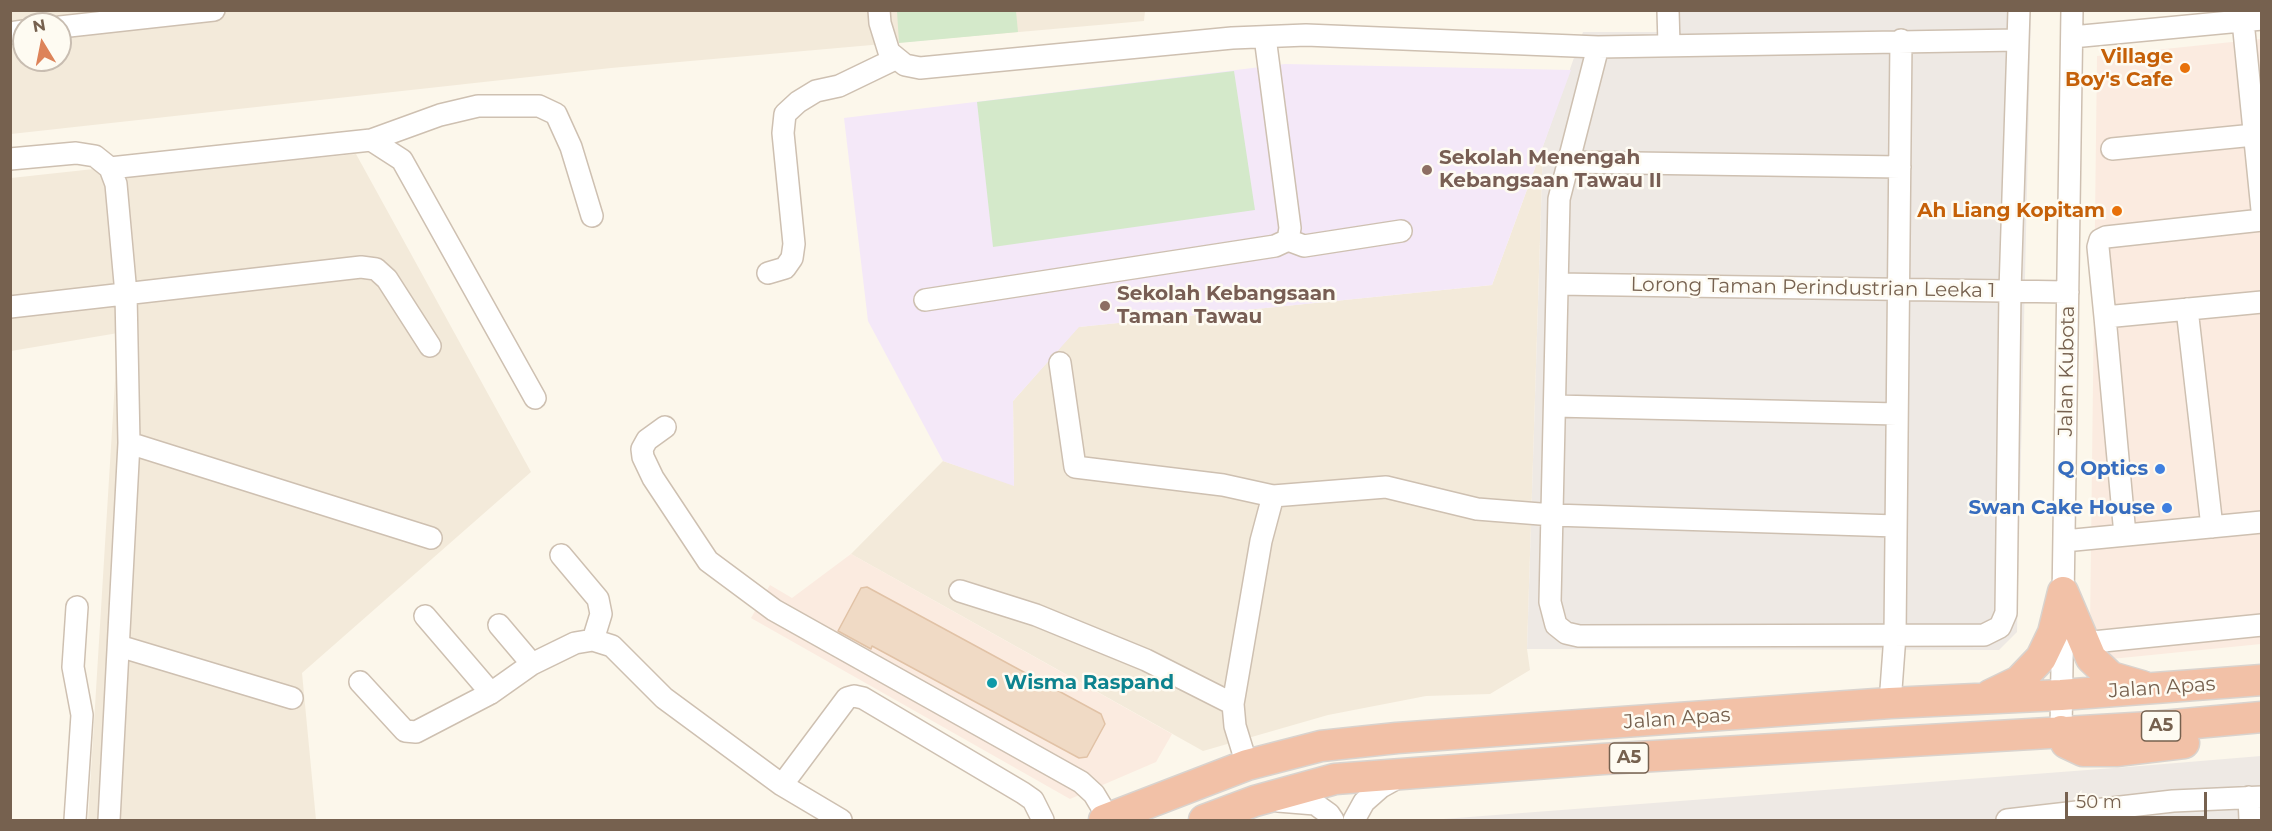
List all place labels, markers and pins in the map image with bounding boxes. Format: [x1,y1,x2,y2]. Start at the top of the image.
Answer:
place label: Village Boy's Cafe [2065,45,2173,92]
marker: Village Boy's Cafe [2178,61,2192,75]
place label: Sekolah Menengah Kebangsaan Tawau II [1439,146,1662,193]
marker: Sekolah Menengah Kebangsaan Tawau II [1420,163,1434,177]
place label: Ah Liang Kopitam [1917,199,2105,223]
marker: Ah Liang Kopitam [2110,204,2124,218]
place label: Sekolah Kebangsaan Taman Tawau [1117,282,1336,329]
marker: Sekolah Kebangsaan Taman Tawau [1098,299,1112,313]
place label: Q Optics [2058,457,2148,481]
marker: Q Optics [2153,462,2167,476]
place label: Swan Cake House [1968,496,2155,520]
marker: Swan Cake House [2160,501,2174,515]
place label: Wisma Raspand [1004,671,1174,695]
marker: Wisma Raspand [985,676,999,690]

